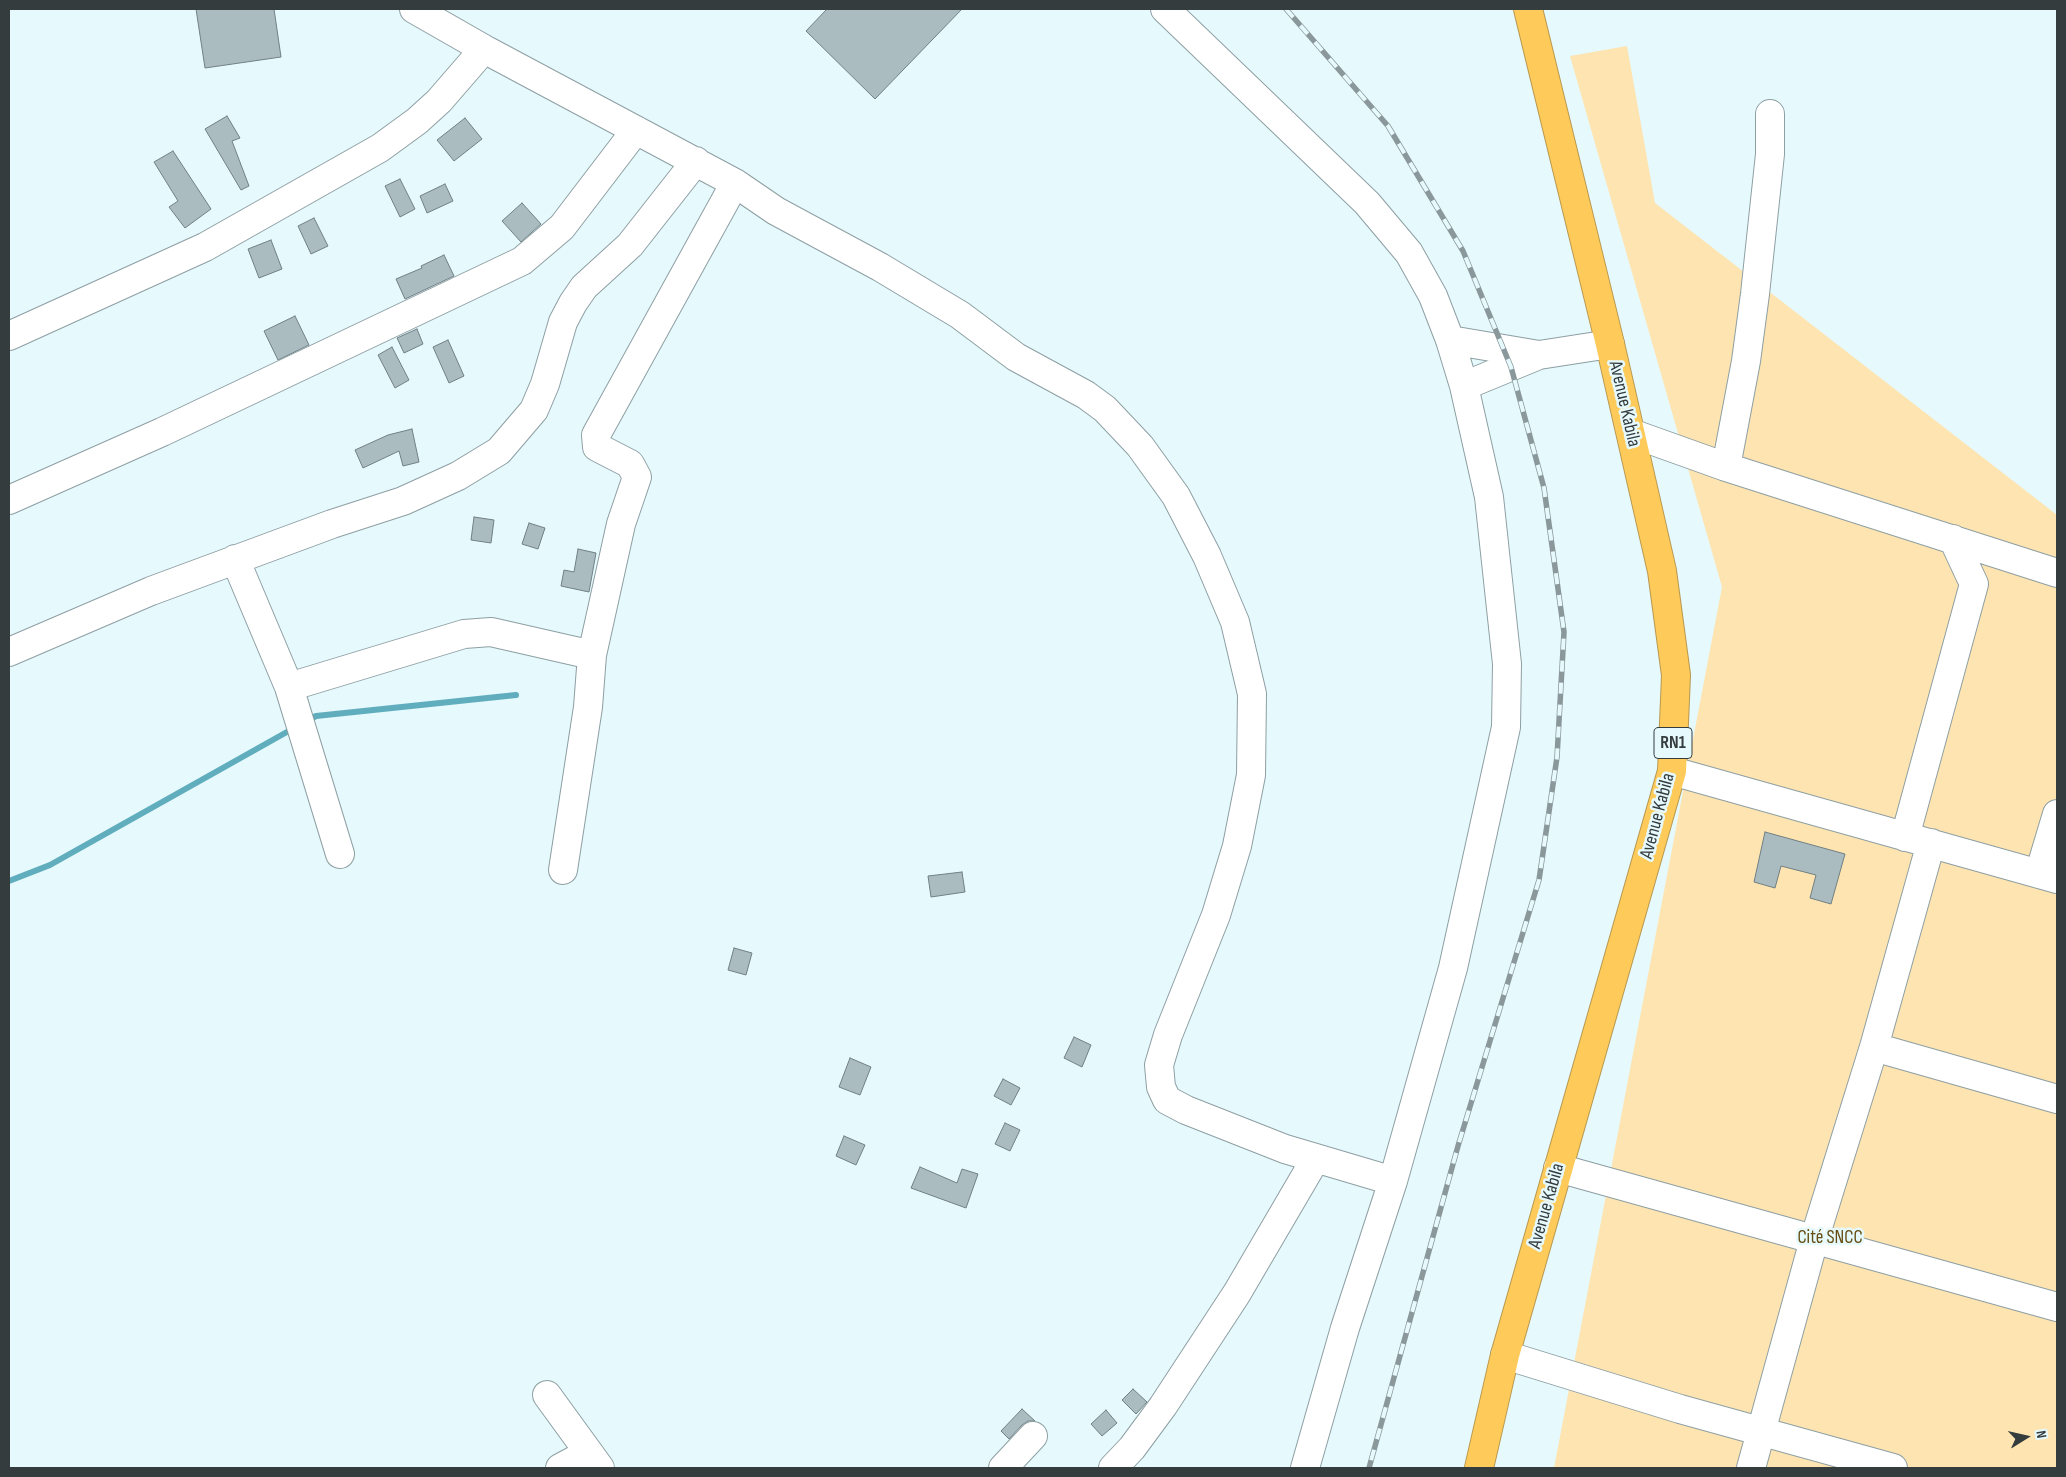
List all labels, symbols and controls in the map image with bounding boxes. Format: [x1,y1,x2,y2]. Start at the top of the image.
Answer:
street label: Avenue Kabila [1603,359,1645,449]
road number: RN1 [1654,728,1692,758]
street label: Avenue Kabila [1636,771,1680,861]
street label: Avenue Kabila [1524,1161,1570,1251]
park label: Cité SNCC [1797,1227,1863,1249]
north arrow [2001,1412,2051,1462]
text: N [2032,1429,2050,1439]

